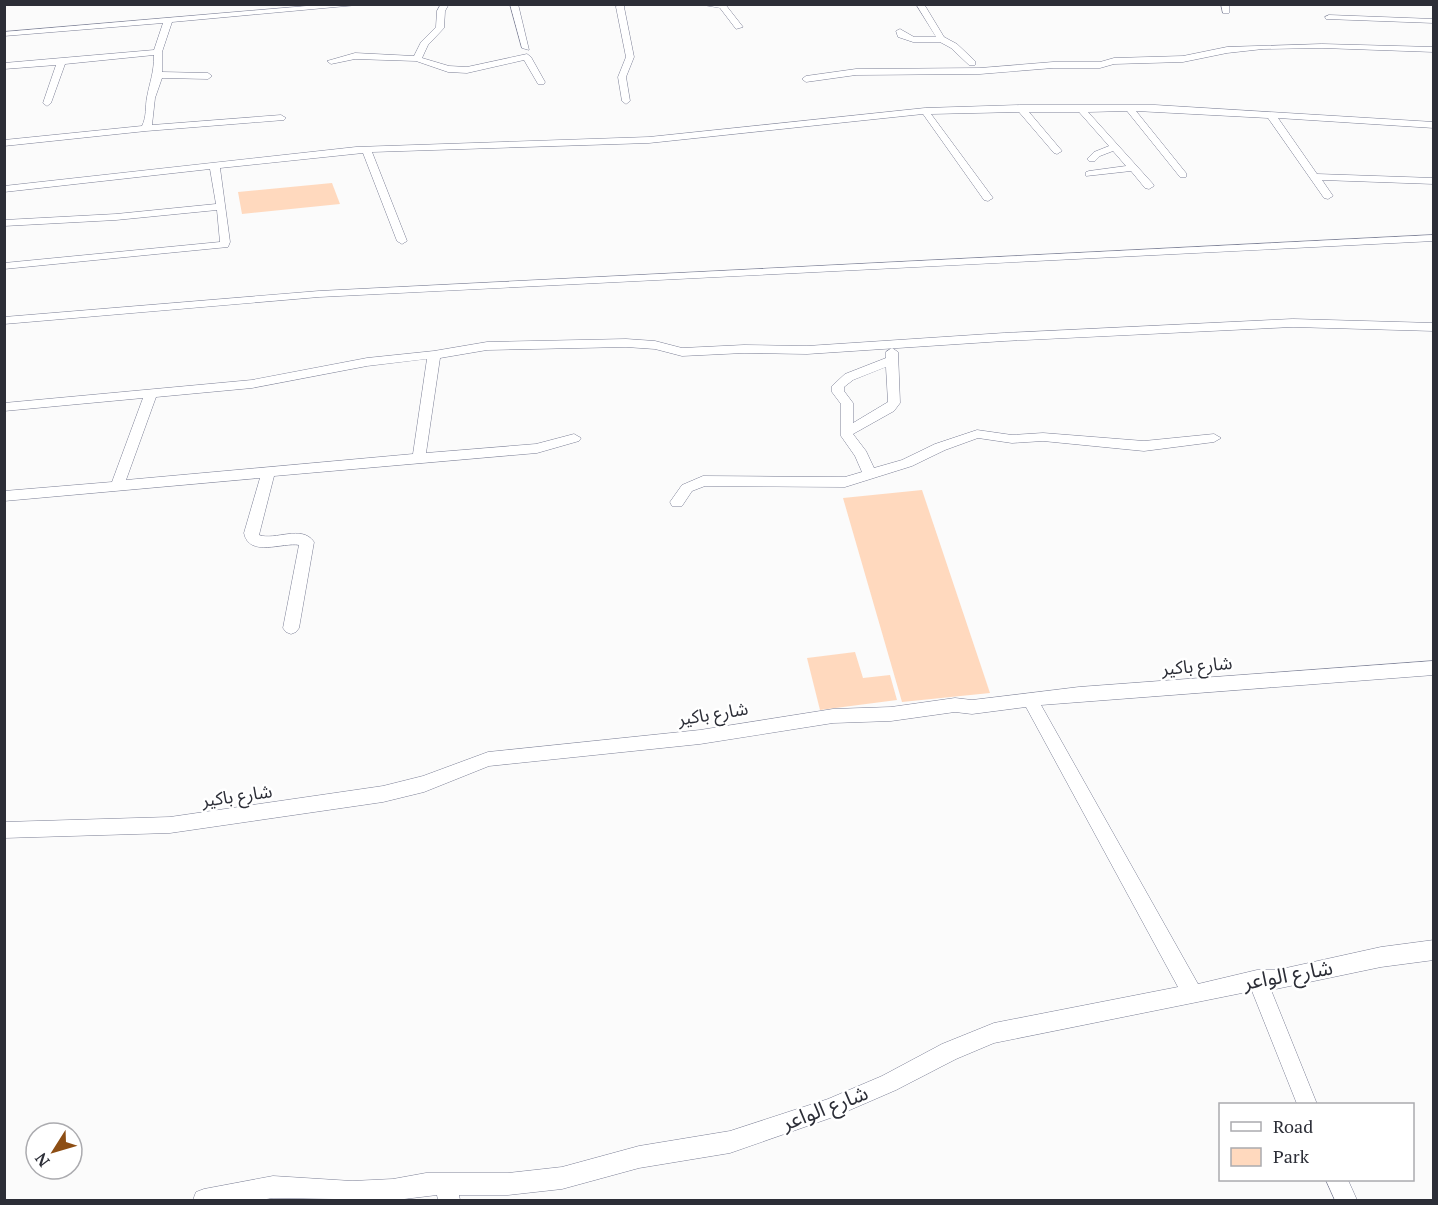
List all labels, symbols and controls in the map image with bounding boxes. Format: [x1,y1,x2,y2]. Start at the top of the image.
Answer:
street label: شارع باكير [1160,650,1233,683]
street label: شارع باكير [675,696,750,734]
street label: شارع باكير [199,778,274,815]
street label: شارع الواعر [1240,952,1335,998]
street label: شارع الواعر [777,1078,873,1139]
legend [1219,1103,1414,1181]
text: Road [1273,1114,1313,1138]
north arrow [24,1121,84,1181]
text: Park [1273,1144,1310,1168]
text: N [30,1149,54,1171]

